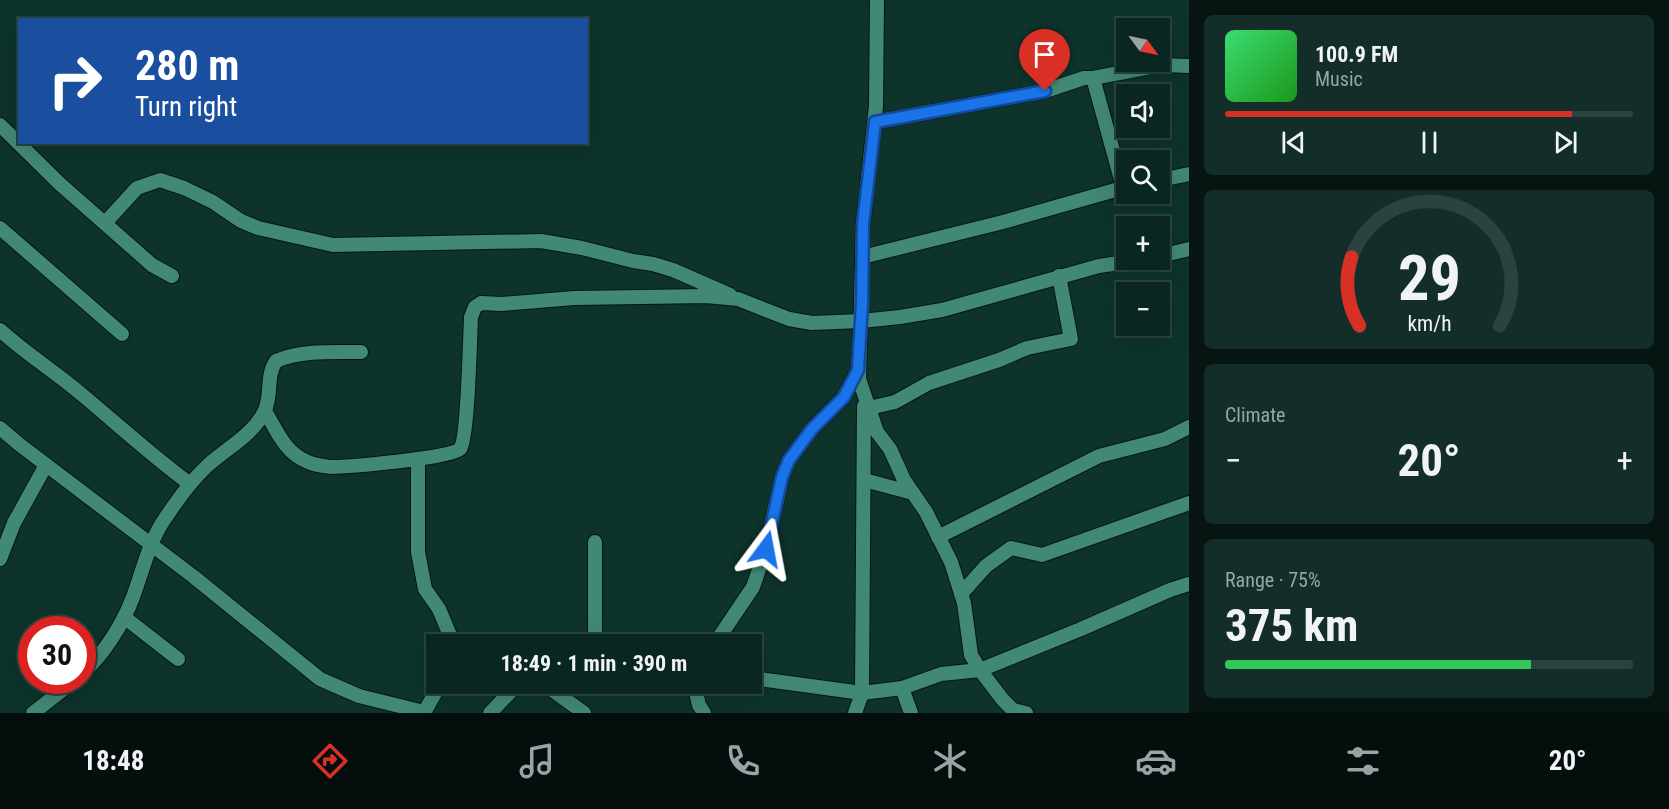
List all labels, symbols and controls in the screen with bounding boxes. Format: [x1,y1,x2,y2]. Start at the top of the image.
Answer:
north arrow [1116,18,1170,72]
map controls [1116,18,1170,336]
pin [1019,29,1070,91]
icon: arrive [1028,38,1061,71]
text: 280 m [135,41,240,90]
icon: right [36,42,114,120]
text: 100.9 FM [1315,42,1398,67]
text: Music [1315,67,1363,91]
button: sound [1116,84,1170,138]
text: Turn right [135,91,237,123]
icon: previous [1277,126,1310,159]
icon: pause [1413,126,1446,159]
icon: next [1549,126,1582,159]
button: search [1116,150,1170,204]
button: + [1116,216,1170,270]
text: 29 [1397,242,1461,315]
button: − [1116,282,1170,336]
text: km/h [1407,312,1451,337]
text: Climate [1225,403,1285,427]
text: 20° [1398,434,1461,487]
text: − [1225,441,1242,480]
text: + [1617,441,1633,480]
position arrow [734,517,798,581]
text: Range · 75% [1225,568,1321,592]
text: 375 km [1225,599,1358,652]
speed limit sign: 30 [18,616,96,694]
text: 18:49 · 1 min · 390 m [501,651,687,676]
icon: directions [309,740,351,782]
icon: music [516,740,558,782]
icon: phone [722,740,764,782]
icon: climate [929,740,971,782]
icon: car [1135,740,1177,782]
icon: filters [1342,740,1384,782]
text: 18:48 [82,745,144,777]
text: 20° [1549,745,1587,777]

